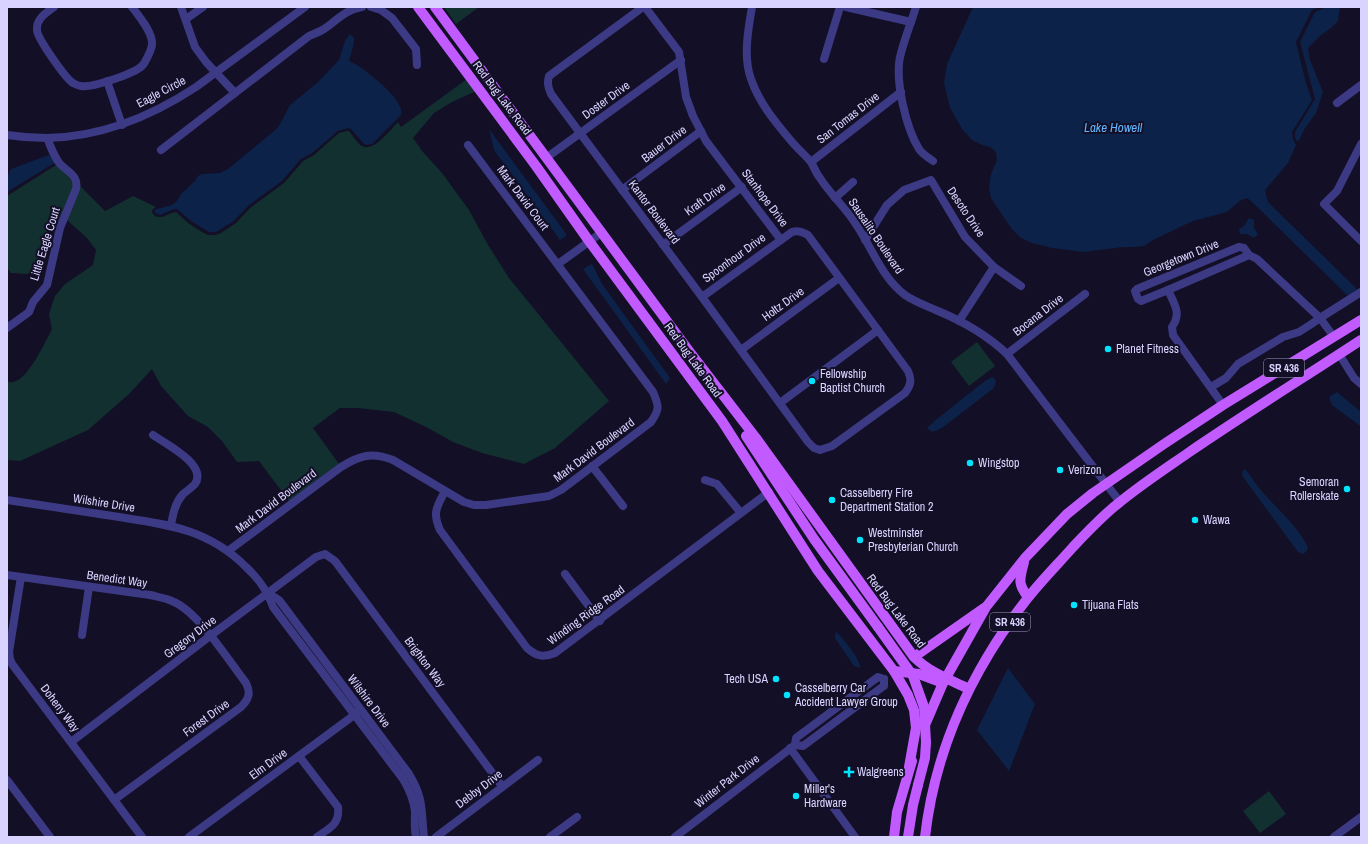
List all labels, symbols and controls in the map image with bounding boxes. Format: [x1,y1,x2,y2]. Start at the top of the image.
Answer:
street label: Red Bug Lake Road [469,58,535,138]
street label: Eagle Circle [134,72,188,112]
street label: Doster Drive [579,77,633,123]
street label: San Tomas Drive [813,89,883,147]
water label: Lake Howell [1084,119,1143,136]
street label: Bauer Drive [638,122,690,166]
street label: Mark David Court [493,162,553,234]
street label: Stanhope Drive [738,166,792,230]
street label: Kantor Boulevard [625,177,683,247]
street label: Kraft Drive [681,179,729,219]
street label: Desoto Drive [943,184,989,240]
street label: Sausalito Boulevard [845,195,907,277]
street label: Little Eagle Court [26,205,64,283]
street label: Spoonhour Drive [699,230,769,286]
street label: Georgetown Drive [1141,236,1221,280]
street label: Holtz Drive [759,283,807,325]
street label: Bocana Drive [1010,290,1066,340]
street label: Red Bug Lake Road [660,319,726,401]
place label: Planet Fitness [1116,341,1179,357]
marker: Planet Fitness [1103,344,1113,354]
road number: SR 436 [1264,359,1304,377]
place label: Fellowship Baptist Church [820,366,885,396]
marker: Fellowship Baptist Church [807,376,817,386]
street label: Mark David Boulevard [550,414,638,486]
place label: Wingstop [978,455,1020,471]
marker: Wingstop [965,458,975,468]
place label: Verizon [1068,462,1101,478]
street label: Mark David Boulevard [232,465,320,537]
marker: Verizon [1055,465,1065,475]
place label: Semoran Rollerskate [1290,474,1339,504]
marker: Semoran Rollerskate [1342,484,1352,494]
place label: Casselberry Fire Department Station 2 [840,485,934,515]
street label: Wilshire Drive [72,490,136,516]
marker: Casselberry Fire Department Station 2 [827,495,837,505]
place label: Wawa [1203,512,1231,528]
marker: Wawa [1190,515,1200,525]
place label: Westminster Presbyterian Church [868,525,958,555]
marker: Westminster Presbyterian Church [855,535,865,545]
street label: Benedict Way [86,567,148,591]
street label: Red Bug Lake Road [863,571,929,651]
street label: Winding Ridge Road [544,582,628,648]
place label: Tijuana Flats [1082,597,1139,613]
marker: Tijuana Flats [1069,600,1079,610]
street label: Gregory Drive [161,612,219,662]
road number: SR 436 [990,613,1030,631]
street label: Brighton Way [401,634,449,691]
street label: Wilshire Drive [344,671,394,731]
place label: Tech USA [724,671,768,687]
marker: Tech USA [771,674,781,684]
place label: Casselberry Car Accident Lawyer Group [794,680,898,710]
street label: Doheny Way [37,681,83,735]
marker: Casselberry Car Accident Lawyer Group [782,690,792,700]
street label: Forest Drive [180,696,232,740]
street label: Elm Drive [246,745,290,783]
street label: Winter Park Drive [691,751,763,811]
place label: Walgreens [857,764,904,780]
street label: Debby Drive [452,766,506,812]
marker: Walgreens [844,767,854,777]
place label: Miller's Hardware [804,781,847,811]
marker: Miller's Hardware [791,791,801,801]

